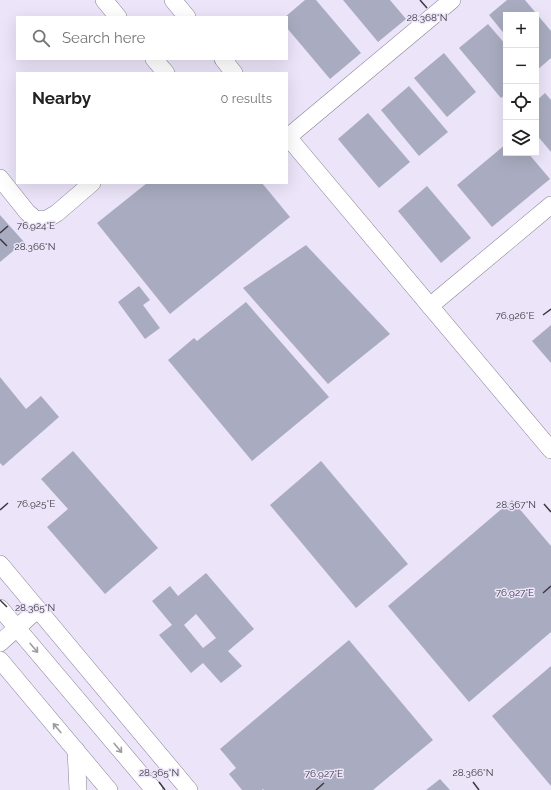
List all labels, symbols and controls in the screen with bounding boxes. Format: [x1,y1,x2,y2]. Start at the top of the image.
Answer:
text: 28.368°N [407,12,447,23]
map controls [503,12,539,156]
button: + [503,12,539,48]
search box [16,16,288,60]
icon: search [30,27,52,49]
text: Search here [62,29,145,47]
button: − [503,48,539,84]
button: locate [503,84,539,120]
text: Nearby [32,88,91,108]
text: 0 results [221,91,272,106]
button: layers [503,120,539,156]
text: 76.924°E [17,220,55,231]
text: 28.366°N [15,241,55,252]
text: 76.926°E [495,310,535,321]
text: 76.925°E [17,498,55,509]
text: 28.367°N [496,499,536,510]
text: 76.927°E [496,587,534,598]
text: 28.365°N [15,602,55,613]
one-way arrow [30,643,39,654]
one-way arrow [53,723,62,733]
one-way arrow [113,742,122,753]
text: 28.365°N [139,767,179,778]
text: 28.366°N [453,767,493,778]
text: 76.927°E [305,768,343,779]

